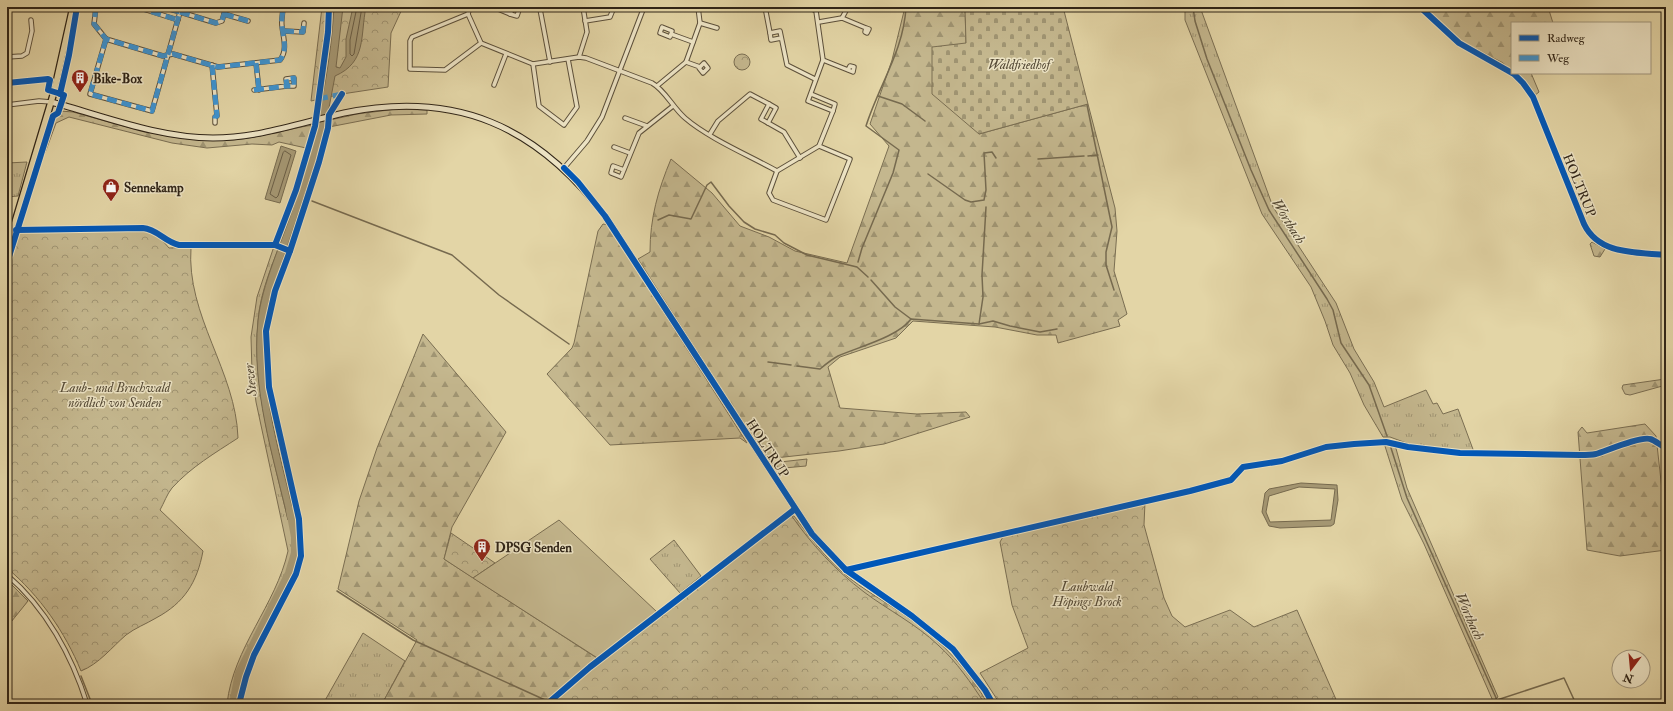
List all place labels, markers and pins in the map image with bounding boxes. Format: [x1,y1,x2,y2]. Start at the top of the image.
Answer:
building icon: Bike-Box [70,68,90,93]
place label: Bike-Box [93,71,143,87]
shop icon: Sennekamp [101,177,121,202]
place label: Sennekamp [124,180,184,197]
building icon: DPSG Senden [472,537,492,562]
place label: DPSG Senden [495,540,572,556]

